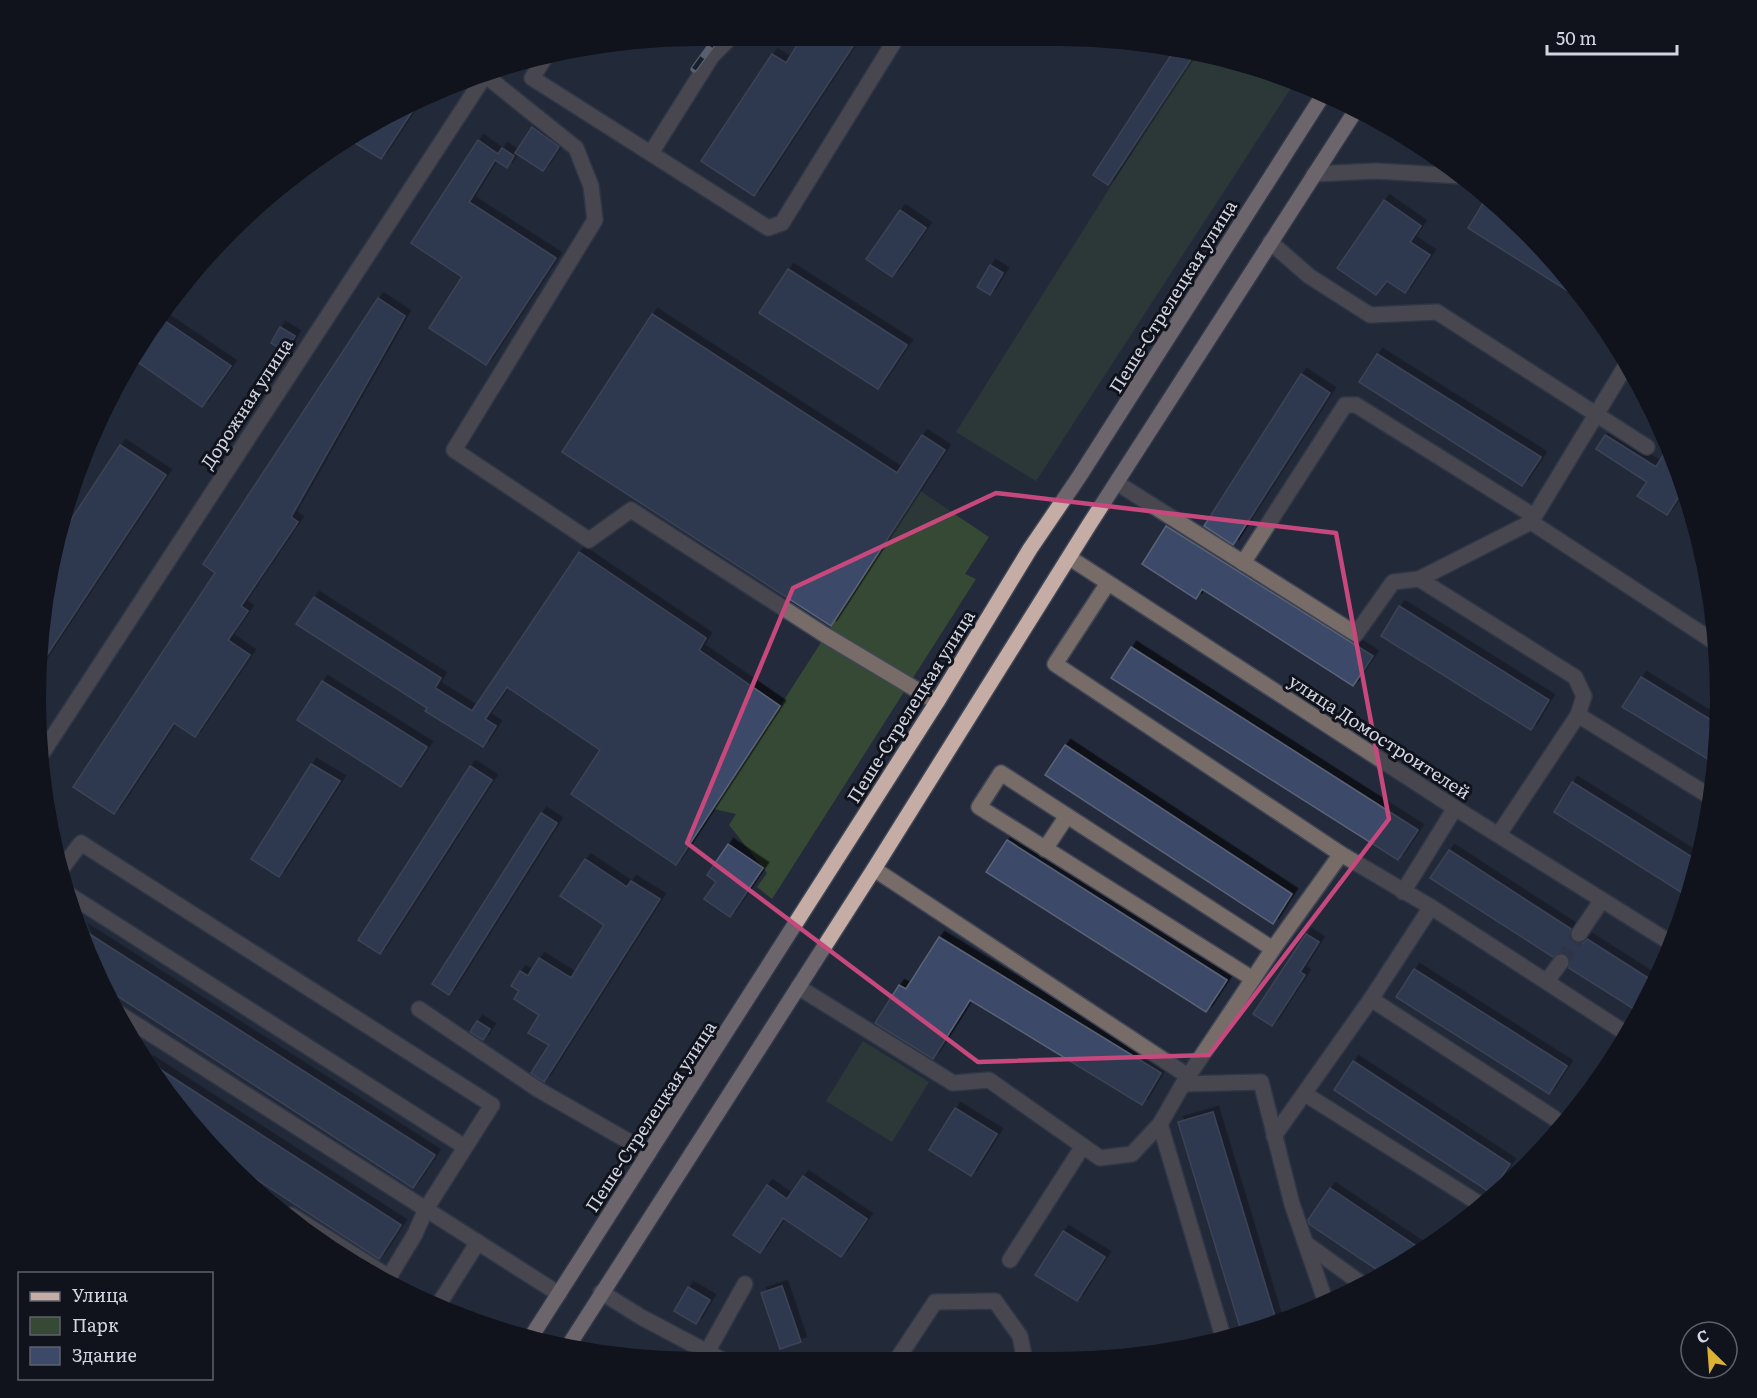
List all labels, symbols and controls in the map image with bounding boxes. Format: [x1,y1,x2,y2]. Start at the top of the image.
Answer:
scale bar [1547,18,1678,56]
text: 50 m [1556,24,1597,51]
street label: Пеше-Стрелецкая улица [1101,194,1243,398]
street label: Дорожная улица [193,332,299,474]
street label: Пеше-Стрелецкая улица [839,604,981,808]
street label: улица Домостроителей [1284,667,1476,805]
street label: Пеше-Стрелецкая улица [578,1015,722,1217]
legend [18,1272,213,1380]
text: Улица [72,1281,128,1308]
text: Парк [72,1311,119,1338]
north arrow [1679,1320,1739,1380]
text: С [1692,1322,1712,1349]
text: Здание [72,1341,137,1368]

